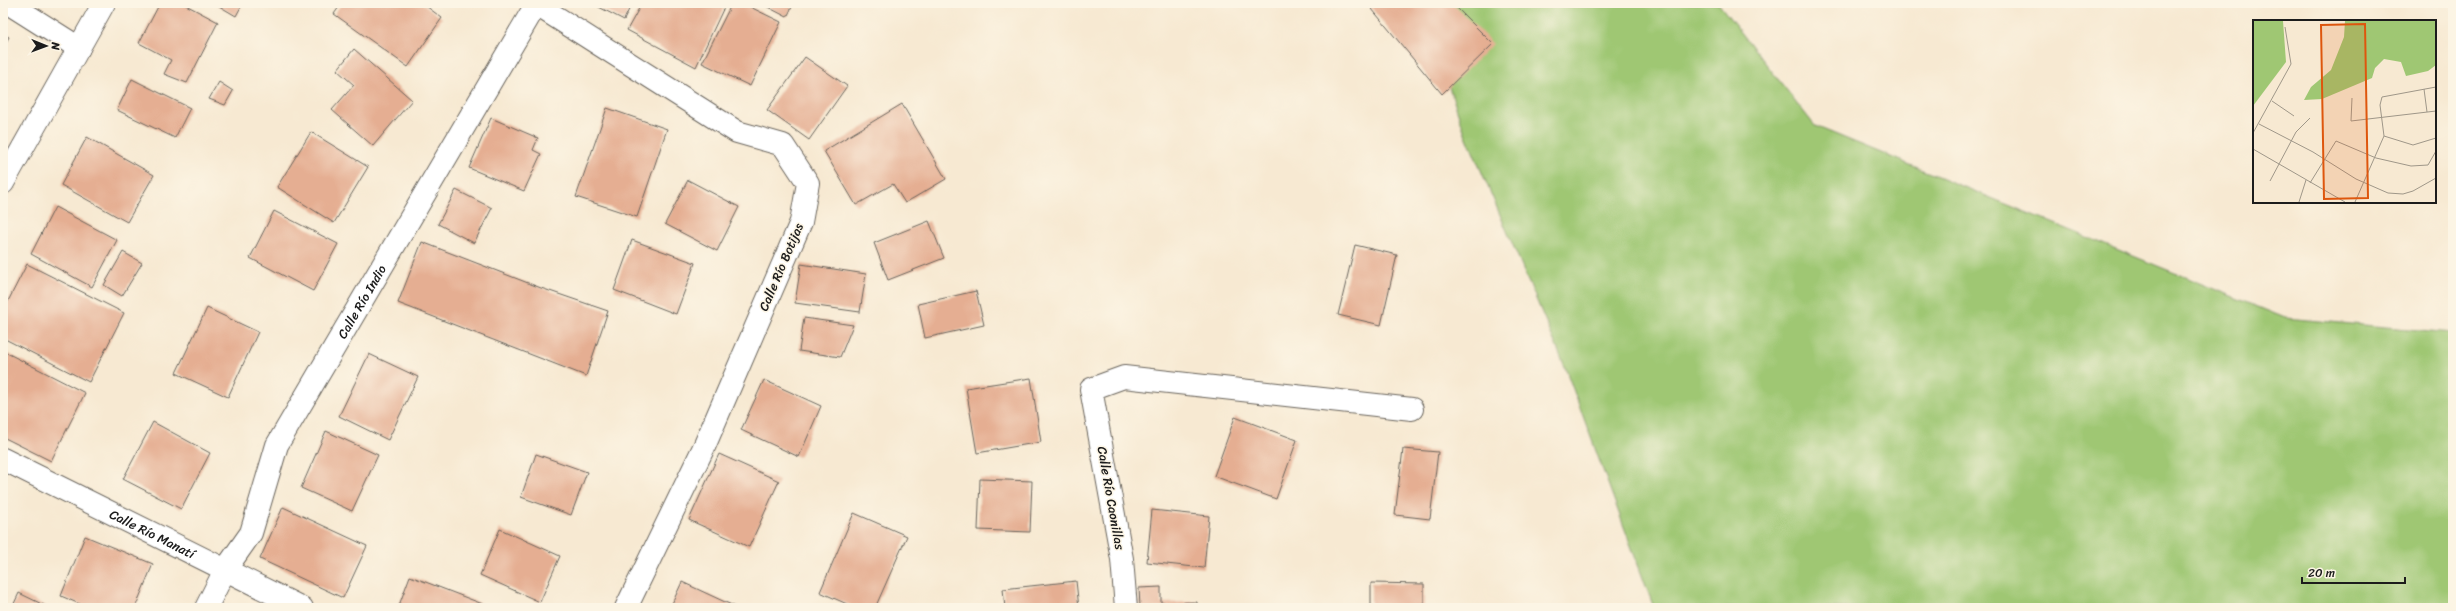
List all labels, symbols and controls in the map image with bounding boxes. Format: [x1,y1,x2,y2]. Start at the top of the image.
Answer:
inset map [2253,20,2436,203]
north arrow [26,26,66,66]
text: N [46,41,65,51]
street label: Calle Río Botijas [752,219,810,315]
street label: Calle Río Indio [331,260,393,343]
street label: Calle Río Caonillas [1091,444,1132,553]
street label: Calle Río Manatí [106,502,201,565]
scale bar [2302,559,2405,585]
text: 20 m [2308,562,2335,584]

